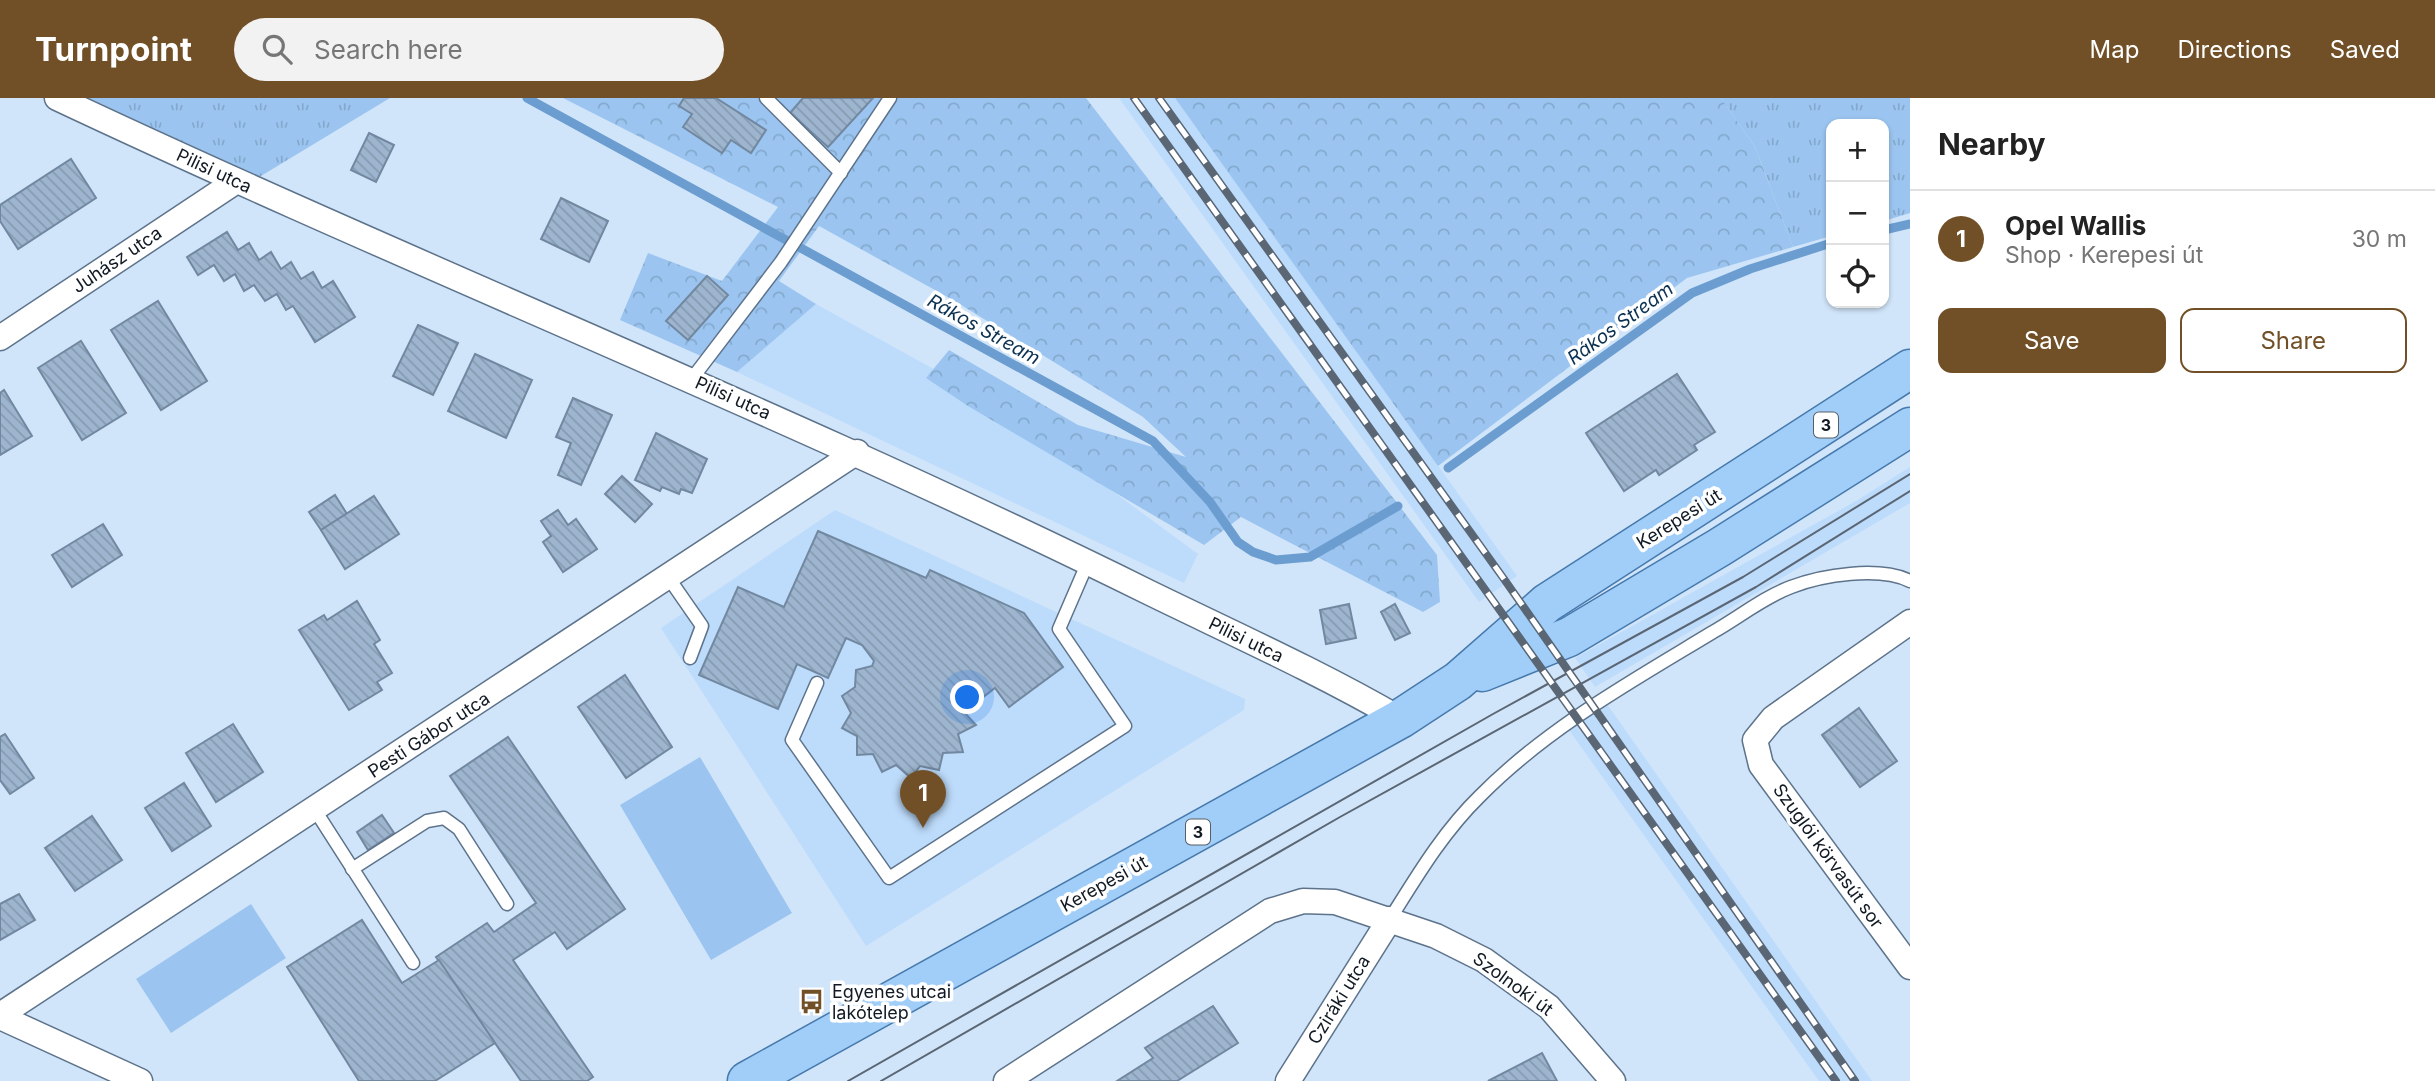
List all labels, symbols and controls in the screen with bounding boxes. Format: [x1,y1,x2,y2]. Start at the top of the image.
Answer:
search box [234,18,724,81]
text: Turnpoint [35,29,192,69]
icon: search [258,30,296,68]
text: Search here [314,34,463,65]
text: Map [2090,35,2139,64]
text: Directions [2177,35,2292,64]
text: Saved [2330,35,2400,64]
map controls [1826,119,1889,308]
button: + [1826,119,1889,182]
text: Nearby [1938,126,2046,162]
street label: Pilisi utca [173,144,255,197]
button: − [1826,182,1889,245]
text: Opel Wallis [2005,210,2146,241]
street label: Juhász utca [68,222,165,297]
text: 1 [1956,225,1966,253]
text: 30 m [2352,225,2407,253]
text: Shop · Kerepesi út [2005,241,2203,269]
button: locate [1826,245,1889,308]
water label: Rákos Stream [1563,277,1678,369]
water label: Rákos Stream [923,289,1044,370]
button: Save [1938,308,2166,373]
button: Share [2180,308,2407,373]
street label: Pilisi utca [692,372,774,423]
road number: 3 [1814,412,1838,438]
street label: Kerepesi út [1633,484,1725,553]
street label: Pilisi utca [1205,612,1287,667]
your location [950,680,984,714]
street label: Pesti Gábor utca [364,687,494,782]
pin: 1 [900,770,946,828]
street label: Szuglói körvasút sor [1769,779,1888,932]
road number: 3 [1186,820,1210,845]
street label: Kerepesi út [1057,851,1151,916]
street label: Szolnoki út [1469,948,1557,1020]
street label: Cziráki utca [1303,952,1374,1048]
place label: Egyenes utcai lakótelep [832,981,951,1023]
bus stop icon: Egyenes utcai lakótelep [798,988,826,1016]

